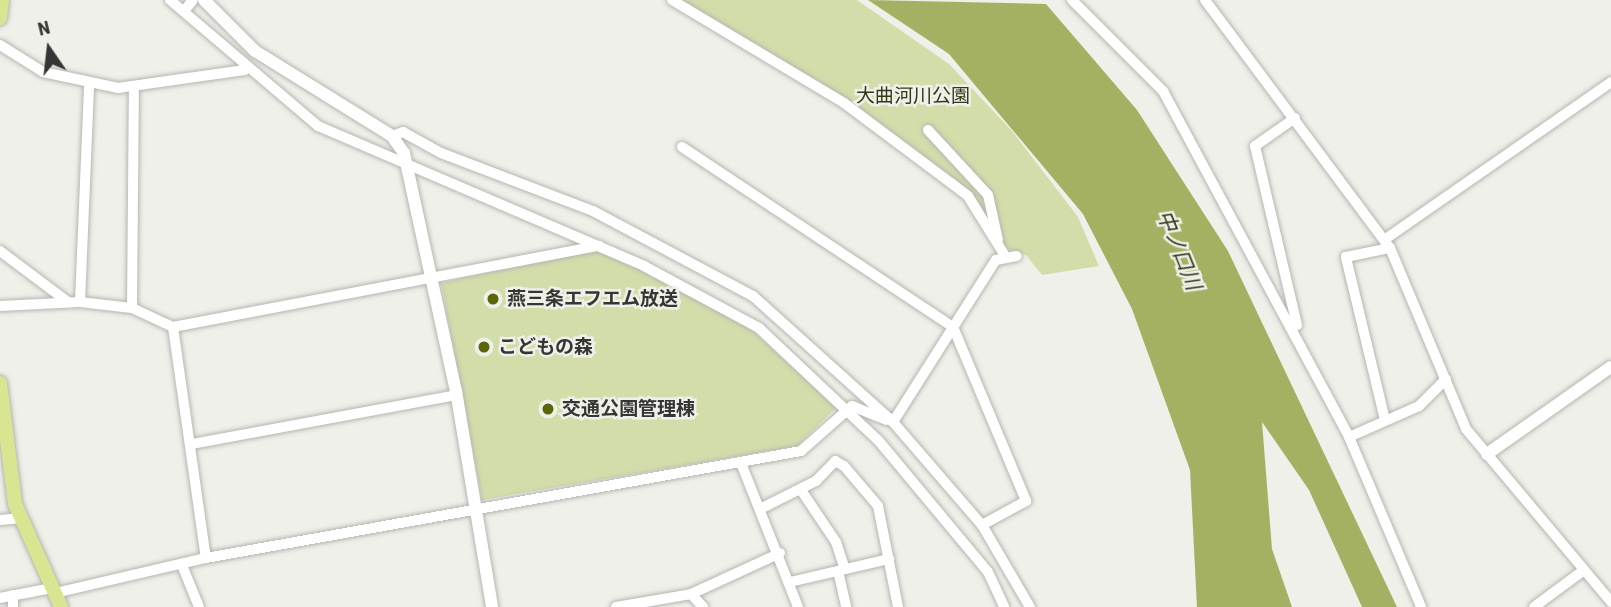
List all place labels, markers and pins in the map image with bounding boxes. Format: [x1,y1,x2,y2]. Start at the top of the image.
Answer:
place label: 燕三条エフエム放送 [507,288,678,310]
marker: 燕三条エフエム放送 [485,291,501,307]
place label: こどもの森 [498,336,593,358]
marker: こどもの森 [476,339,492,355]
place label: 交通公園管理棟 [562,398,695,420]
marker: 交通公園管理棟 [540,401,556,417]

